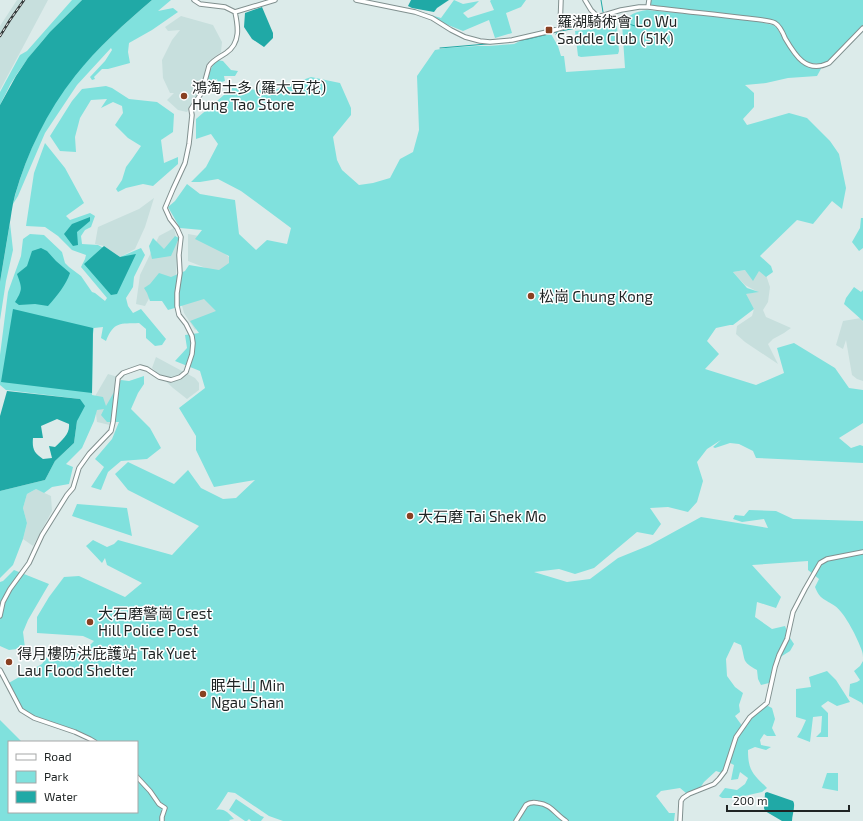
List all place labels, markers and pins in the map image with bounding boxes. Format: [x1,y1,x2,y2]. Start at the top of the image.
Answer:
place label: 羅湖騎術會 Lo Wu Saddle Club (51K) [557,12,677,47]
marker: 羅湖騎術會 Lo Wu Saddle Club (51K) [544,25,554,35]
place label: 鴻淘士多 (羅太豆花) Hung Tao Store [192,78,326,113]
marker: 鴻淘士多 (羅太豆花) Hung Tao Store [179,91,189,101]
place label: 松崗 Chung Kong [539,287,653,305]
marker: 松崗 Chung Kong [526,291,536,301]
place label: 大石磨 Tai Shek Mo [418,507,547,525]
marker: 大石磨 Tai Shek Mo [405,511,415,521]
place label: 大石磨警崗 Crest Hill Police Post [98,604,212,639]
marker: 大石磨警崗 Crest Hill Police Post [85,617,95,627]
place label: 得月樓防洪庇護站 Tak Yuet Lau Flood Shelter [17,644,197,679]
marker: 得月樓防洪庇護站 Tak Yuet Lau Flood Shelter [4,657,14,667]
place label: 眠牛山 Min Ngau Shan [211,676,285,711]
marker: 眠牛山 Min Ngau Shan [198,689,208,699]

